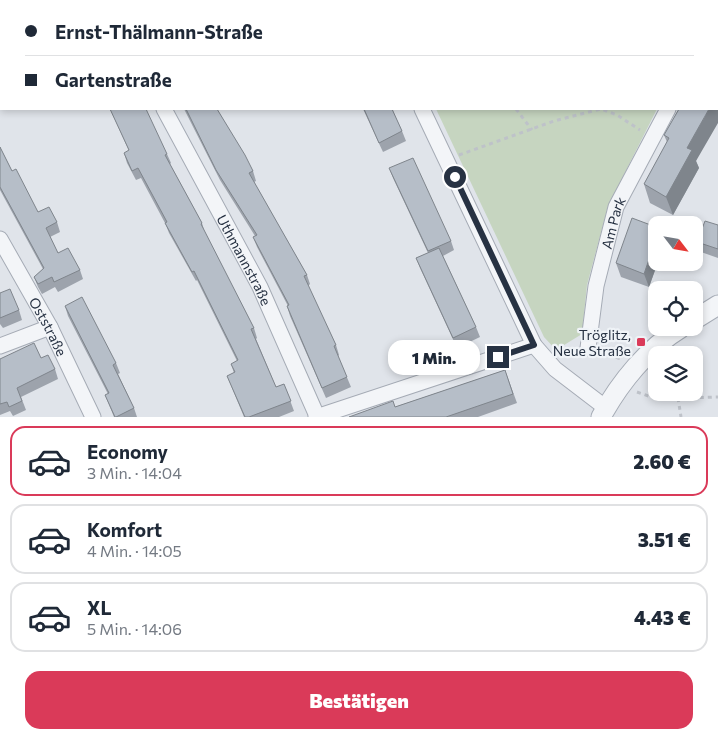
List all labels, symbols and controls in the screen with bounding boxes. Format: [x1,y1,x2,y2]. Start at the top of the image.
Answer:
text: Ernst-Thälmann-Straße [55,20,263,43]
text: Gartenstraße [55,68,172,91]
route start [444,166,466,188]
street label: Am Park [597,193,629,251]
street label: Uthmannstraße [214,211,275,308]
north arrow [648,216,702,271]
map controls [648,216,703,401]
button: locate [648,281,703,336]
street label: Oststraße [26,294,71,359]
place label: Tröglitz, Neue Straße [553,326,631,359]
marker: Tröglitz, Neue Straße [635,336,647,348]
callout: 1 Min. [388,340,480,374]
route end [487,346,509,368]
button: layers [648,346,703,401]
text: 1 Min. [412,348,456,367]
icon: car [27,439,72,484]
text: Economy [87,440,168,463]
text: 2.60 € [633,450,691,473]
text: 3 Min. · 14:04 [87,463,182,482]
icon: car [27,517,72,562]
text: Komfort [87,518,162,541]
text: 3.51 € [638,528,691,551]
text: 4 Min. · 14:05 [87,541,182,560]
icon: car [27,595,72,640]
text: XL [87,596,112,619]
text: 4.43 € [634,606,691,629]
text: 5 Min. · 14:06 [87,619,182,638]
button: Bestätigen [25,671,693,729]

